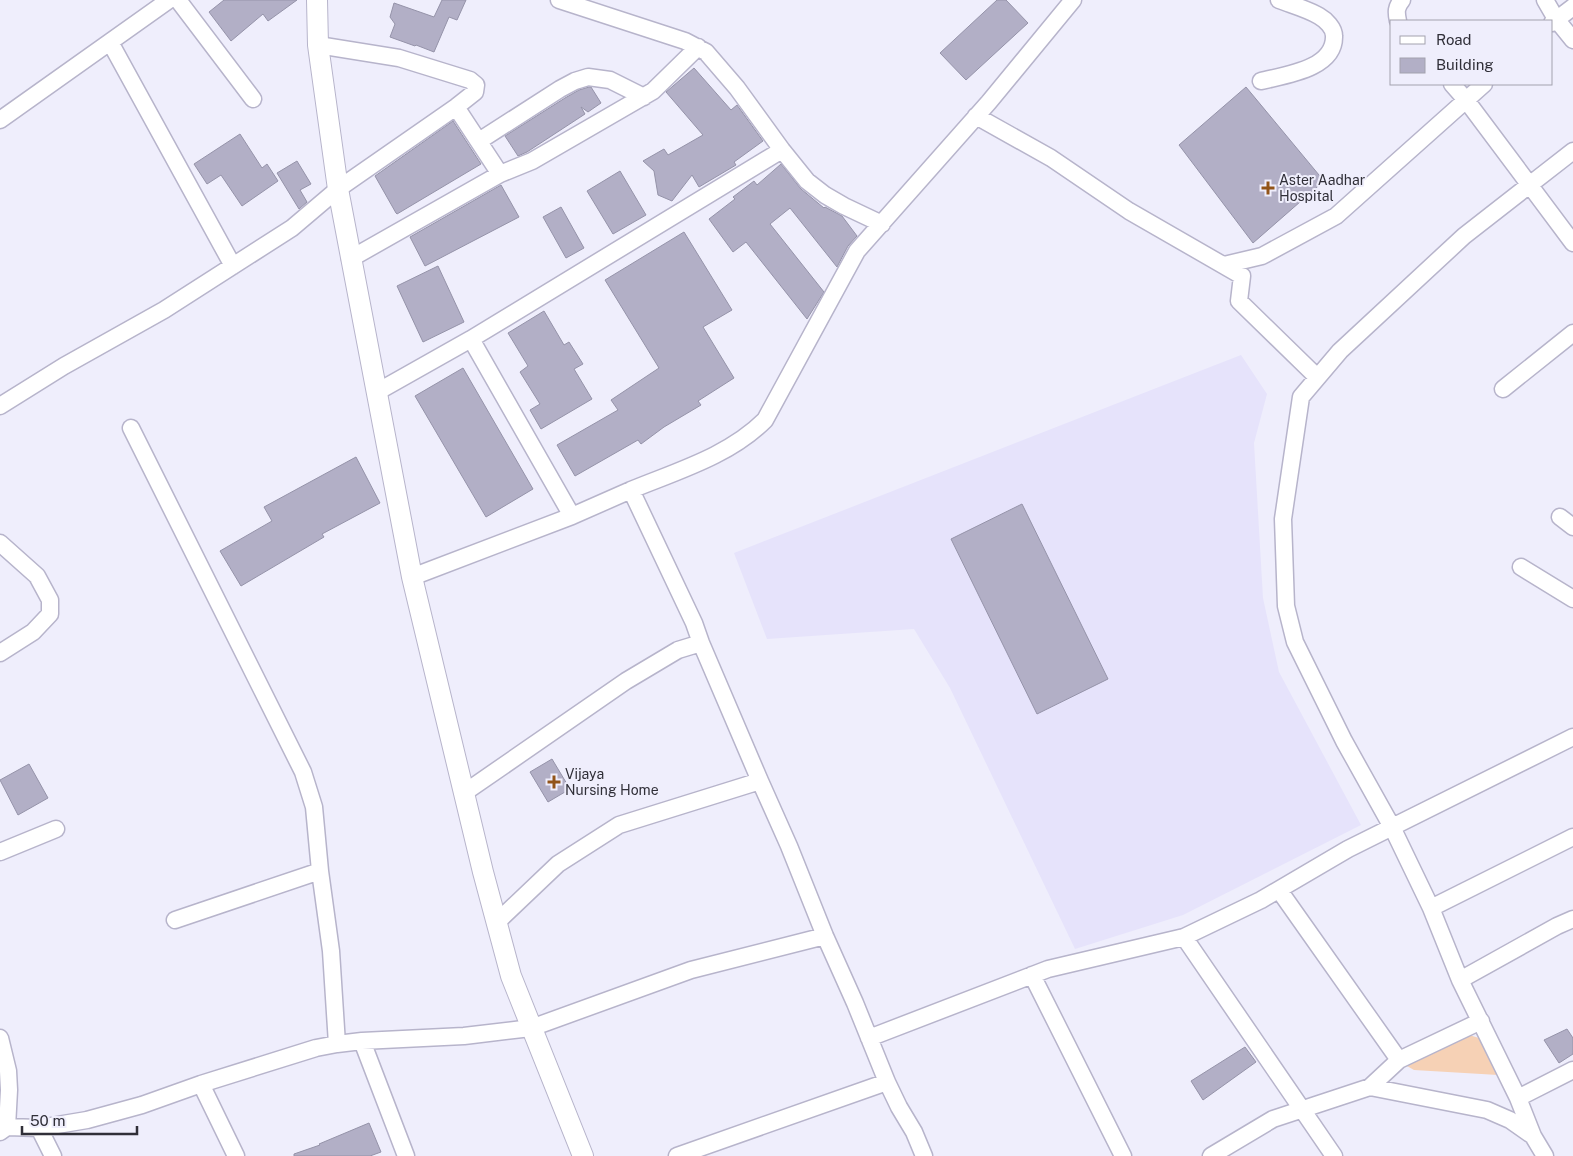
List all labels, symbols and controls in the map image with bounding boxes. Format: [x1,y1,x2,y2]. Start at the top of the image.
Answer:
legend [1390,20,1553,85]
text: Road [1436,31,1472,48]
text: Building [1436,56,1494,73]
place label: Aster Aadhar Hospital [1279,172,1365,204]
marker: Aster Aadhar Hospital [1261,181,1275,195]
place label: Vijaya Nursing Home [565,766,659,798]
marker: Vijaya Nursing Home [547,775,561,789]
scale bar [22,1104,138,1136]
text: 50 m [30,1112,65,1129]

